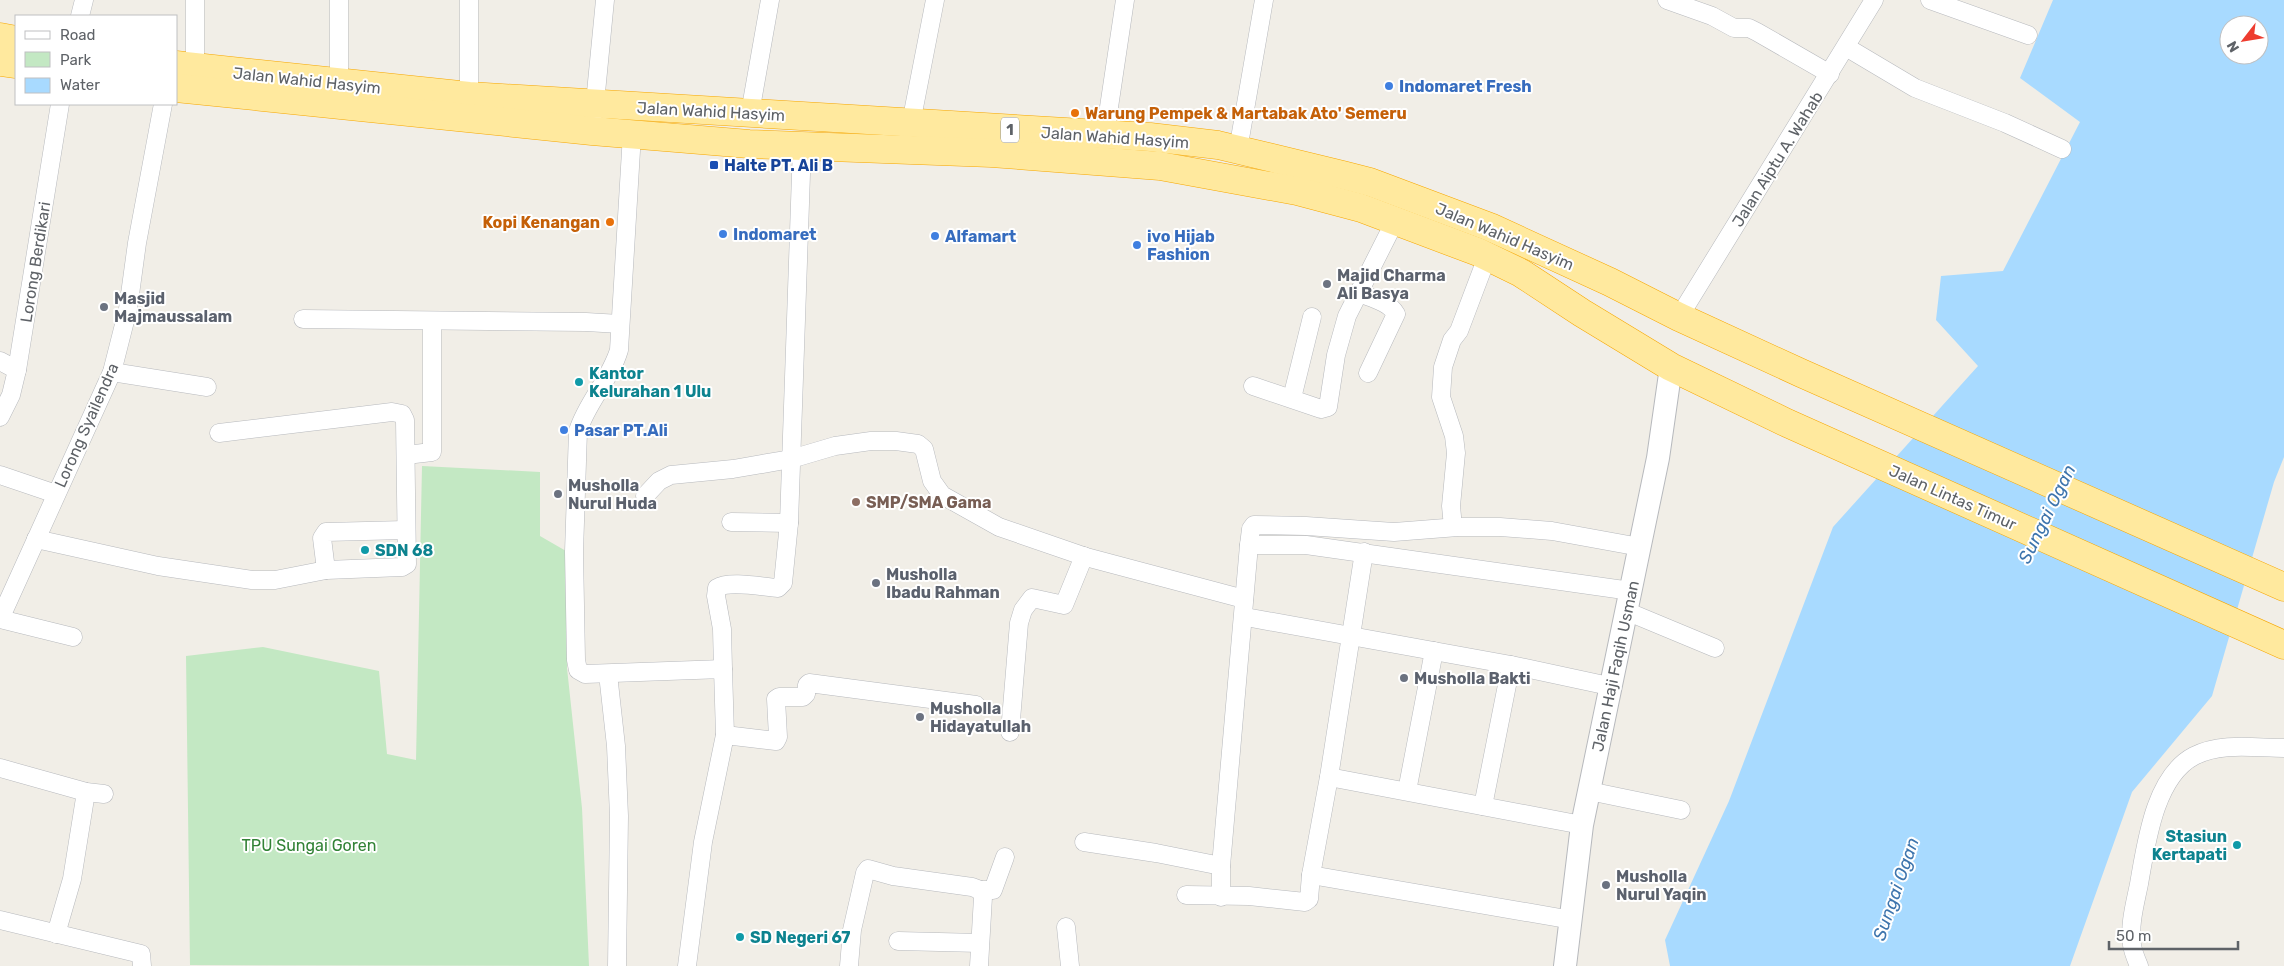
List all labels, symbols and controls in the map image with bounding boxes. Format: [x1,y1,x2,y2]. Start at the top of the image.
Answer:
legend [15,15,178,105]
north arrow [2219,15,2269,65]
text: Road [60,26,96,44]
text: N [2223,38,2243,55]
text: Park [60,51,91,69]
street label: Jalan Wahid Hasyim [232,63,382,98]
text: Water [60,76,100,94]
place label: Indomaret Fresh [1399,77,1532,96]
marker: Indomaret Fresh [1383,80,1395,92]
street label: Jalan Aiptu A. Wahab [1728,88,1827,230]
street label: Jalan Wahid Hasyim [636,98,786,125]
place label: Warung Pempek & Martabak Ato' Semeru [1085,104,1407,123]
marker: Warung Pempek & Martabak Ato' Semeru [1069,107,1081,119]
road number: 1 [1001,118,1019,142]
street label: Jalan Wahid Hasyim [1040,123,1190,152]
place label: Halte PT. Ali B [724,156,833,175]
marker: Halte PT. Ali B [708,159,720,171]
street label: Jalan Wahid Hasyim [1433,199,1577,274]
street label: Lorong Berdikari [17,200,54,324]
place label: Kopi Kenangan [482,213,600,232]
marker: Kopi Kenangan [604,216,616,228]
place label: Indomaret [733,225,817,244]
place label: Alfamart [945,227,1017,246]
place label: ivo Hijab Fashion [1147,227,1215,264]
marker: Indomaret [717,228,729,240]
marker: Alfamart [929,230,941,242]
marker: ivo Hijab Fashion [1131,239,1143,251]
place label: Majid Charma Ali Basya [1337,266,1446,303]
marker: Majid Charma Ali Basya [1321,278,1333,290]
place label: Masjid Majmaussalam [114,289,232,326]
marker: Masjid Majmaussalam [98,301,110,313]
street label: Lorong Syailendra [50,360,122,490]
place label: Kantor Kelurahan 1 Ulu [589,364,711,401]
marker: Kantor Kelurahan 1 Ulu [573,376,585,388]
place label: Pasar PT.Ali [574,421,668,440]
marker: Pasar PT.Ali [558,424,570,436]
street label: Jalan Lintas Timur [1886,461,2019,534]
water label: Sungai Ogan [2014,461,2080,567]
place label: Musholla Nurul Huda [568,476,657,513]
marker: Musholla Nurul Huda [552,488,564,500]
place label: SMP/SMA Gama [866,493,991,512]
marker: SMP/SMA Gama [850,496,862,508]
place label: SDN 68 [375,541,433,560]
marker: SDN 68 [359,544,371,556]
place label: Musholla Ibadu Rahman [886,565,1000,602]
marker: Musholla Ibadu Rahman [870,577,882,589]
street label: Jalan Haji Faqih Usman [1588,579,1643,753]
place label: Musholla Bakti [1414,669,1531,688]
marker: Musholla Bakti [1398,672,1410,684]
place label: Musholla Hidayatullah [930,699,1031,736]
marker: Musholla Hidayatullah [914,711,926,723]
place label: Stasiun Kertapati [2152,827,2227,864]
water label: Sungai Ogan [1868,835,1924,943]
park label: TPU Sungai Goren [242,836,376,855]
marker: Stasiun Kertapati [2231,839,2243,851]
place label: Musholla Nurul Yaqin [1616,867,1707,904]
marker: Musholla Nurul Yaqin [1600,879,1612,891]
scale bar [2109,918,2238,950]
text: 50 m [2116,927,2151,945]
place label: SD Negeri 67 [750,928,850,947]
marker: SD Negeri 67 [734,931,746,943]

